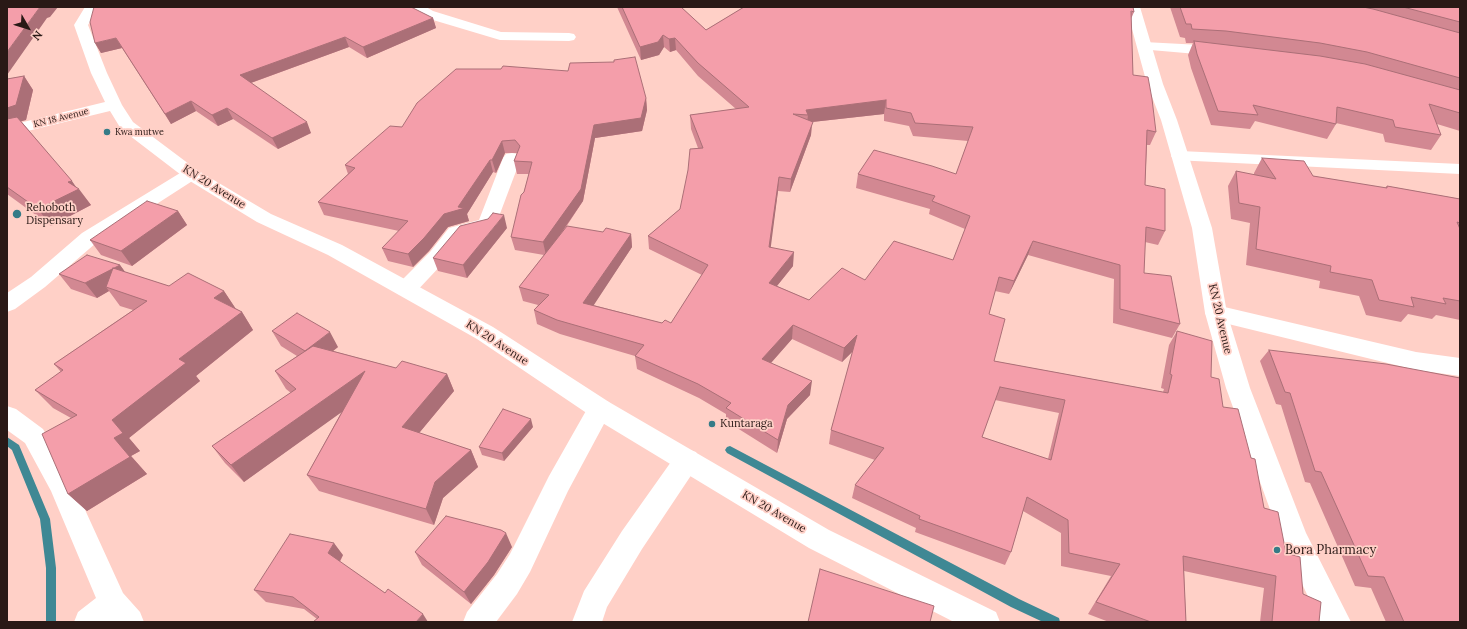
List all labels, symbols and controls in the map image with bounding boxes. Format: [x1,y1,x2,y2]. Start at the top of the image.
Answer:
north arrow [8,8,48,48]
text: N [29,28,45,43]
street label: KN 18 Avenue [32,106,90,130]
marker: Kwa mutwe [102,127,112,137]
place label: Kwa mutwe [115,127,164,137]
street label: KN 20 Avenue [180,162,248,212]
place label: Rehoboth Dispensary [26,201,83,227]
marker: Rehoboth Dispensary [11,208,23,220]
street label: KN 20 Avenue [1205,283,1235,355]
street label: KN 20 Avenue [463,318,531,368]
place label: Kuntaraga [720,417,773,431]
marker: Kuntaraga [707,419,717,429]
street label: KN 20 Avenue [740,488,808,536]
place label: Bora Pharmacy [1285,542,1376,558]
marker: Bora Pharmacy [1272,545,1282,555]

